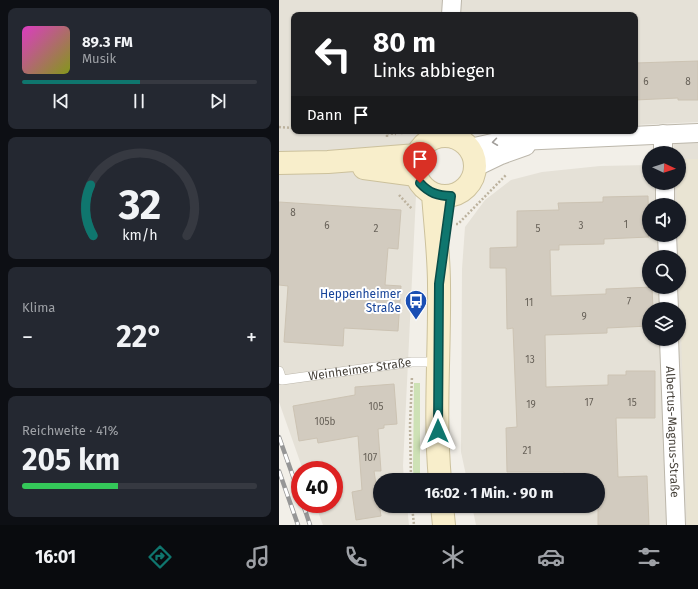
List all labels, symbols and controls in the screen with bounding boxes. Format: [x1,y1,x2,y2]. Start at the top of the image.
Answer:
text: 80 m [373,26,436,59]
icon: left [307,28,359,80]
text: 89.3 FM [82,33,133,51]
text: Musik [82,51,116,66]
text: Links abbiegen [373,60,495,82]
house number: 6 [643,76,649,88]
house number: 8 [685,76,691,88]
icon: previous [50,90,72,112]
icon: pause [128,90,150,112]
icon: next [207,90,229,112]
icon: arrive [350,104,372,126]
text: Dann [307,106,342,124]
one-way arrow [492,137,498,146]
pin [403,142,437,183]
north arrow [642,146,686,190]
map controls [642,146,686,346]
icon: arrive [409,148,431,170]
text: 32 [117,180,161,230]
button: sound [642,198,686,242]
house number: 8 [290,207,296,219]
house number: 1 [624,219,628,231]
house number: 6 [324,220,330,232]
house number: 3 [579,220,584,232]
house number: 2 [374,223,379,235]
house number: 5 [535,223,541,235]
text: km/h [122,226,157,243]
button: search [642,250,686,294]
place label: Heppenheimer Straße [320,287,401,315]
bus stop icon: Heppenheimer Straße [403,288,429,321]
house number: 7 [627,296,632,308]
house number: 11 [525,297,533,309]
text: Klima [22,300,55,315]
button: layers [642,302,686,346]
house number: 9 [581,311,587,323]
text: 22° [116,319,163,355]
text: − [22,324,33,351]
text: + [246,324,257,351]
house number: 13 [525,354,535,366]
street label: Weinheimer Straße [307,355,412,383]
street label: Albertus-Magnus-Straße [663,366,682,498]
house number: 17 [585,397,594,409]
house number: 15 [627,397,637,409]
house number: 19 [526,399,536,411]
house number: 105 [369,401,383,413]
position arrow [417,410,459,452]
house number: 105b [315,416,335,428]
text: Reichweite · 41% [22,423,118,438]
text: 205 km [22,442,120,478]
house number: 21 [522,445,532,457]
house number: 107 [363,452,378,464]
speed limit sign: 40 [291,461,343,513]
text: 16:02 · 1 Min. · 90 m [424,484,554,502]
icon: directions [146,543,174,571]
icon: music [244,543,272,571]
icon: phone [342,543,370,571]
icon: climate [439,543,467,571]
icon: car [537,543,565,571]
icon: filters [635,543,663,571]
text: 16:01 [35,546,76,568]

